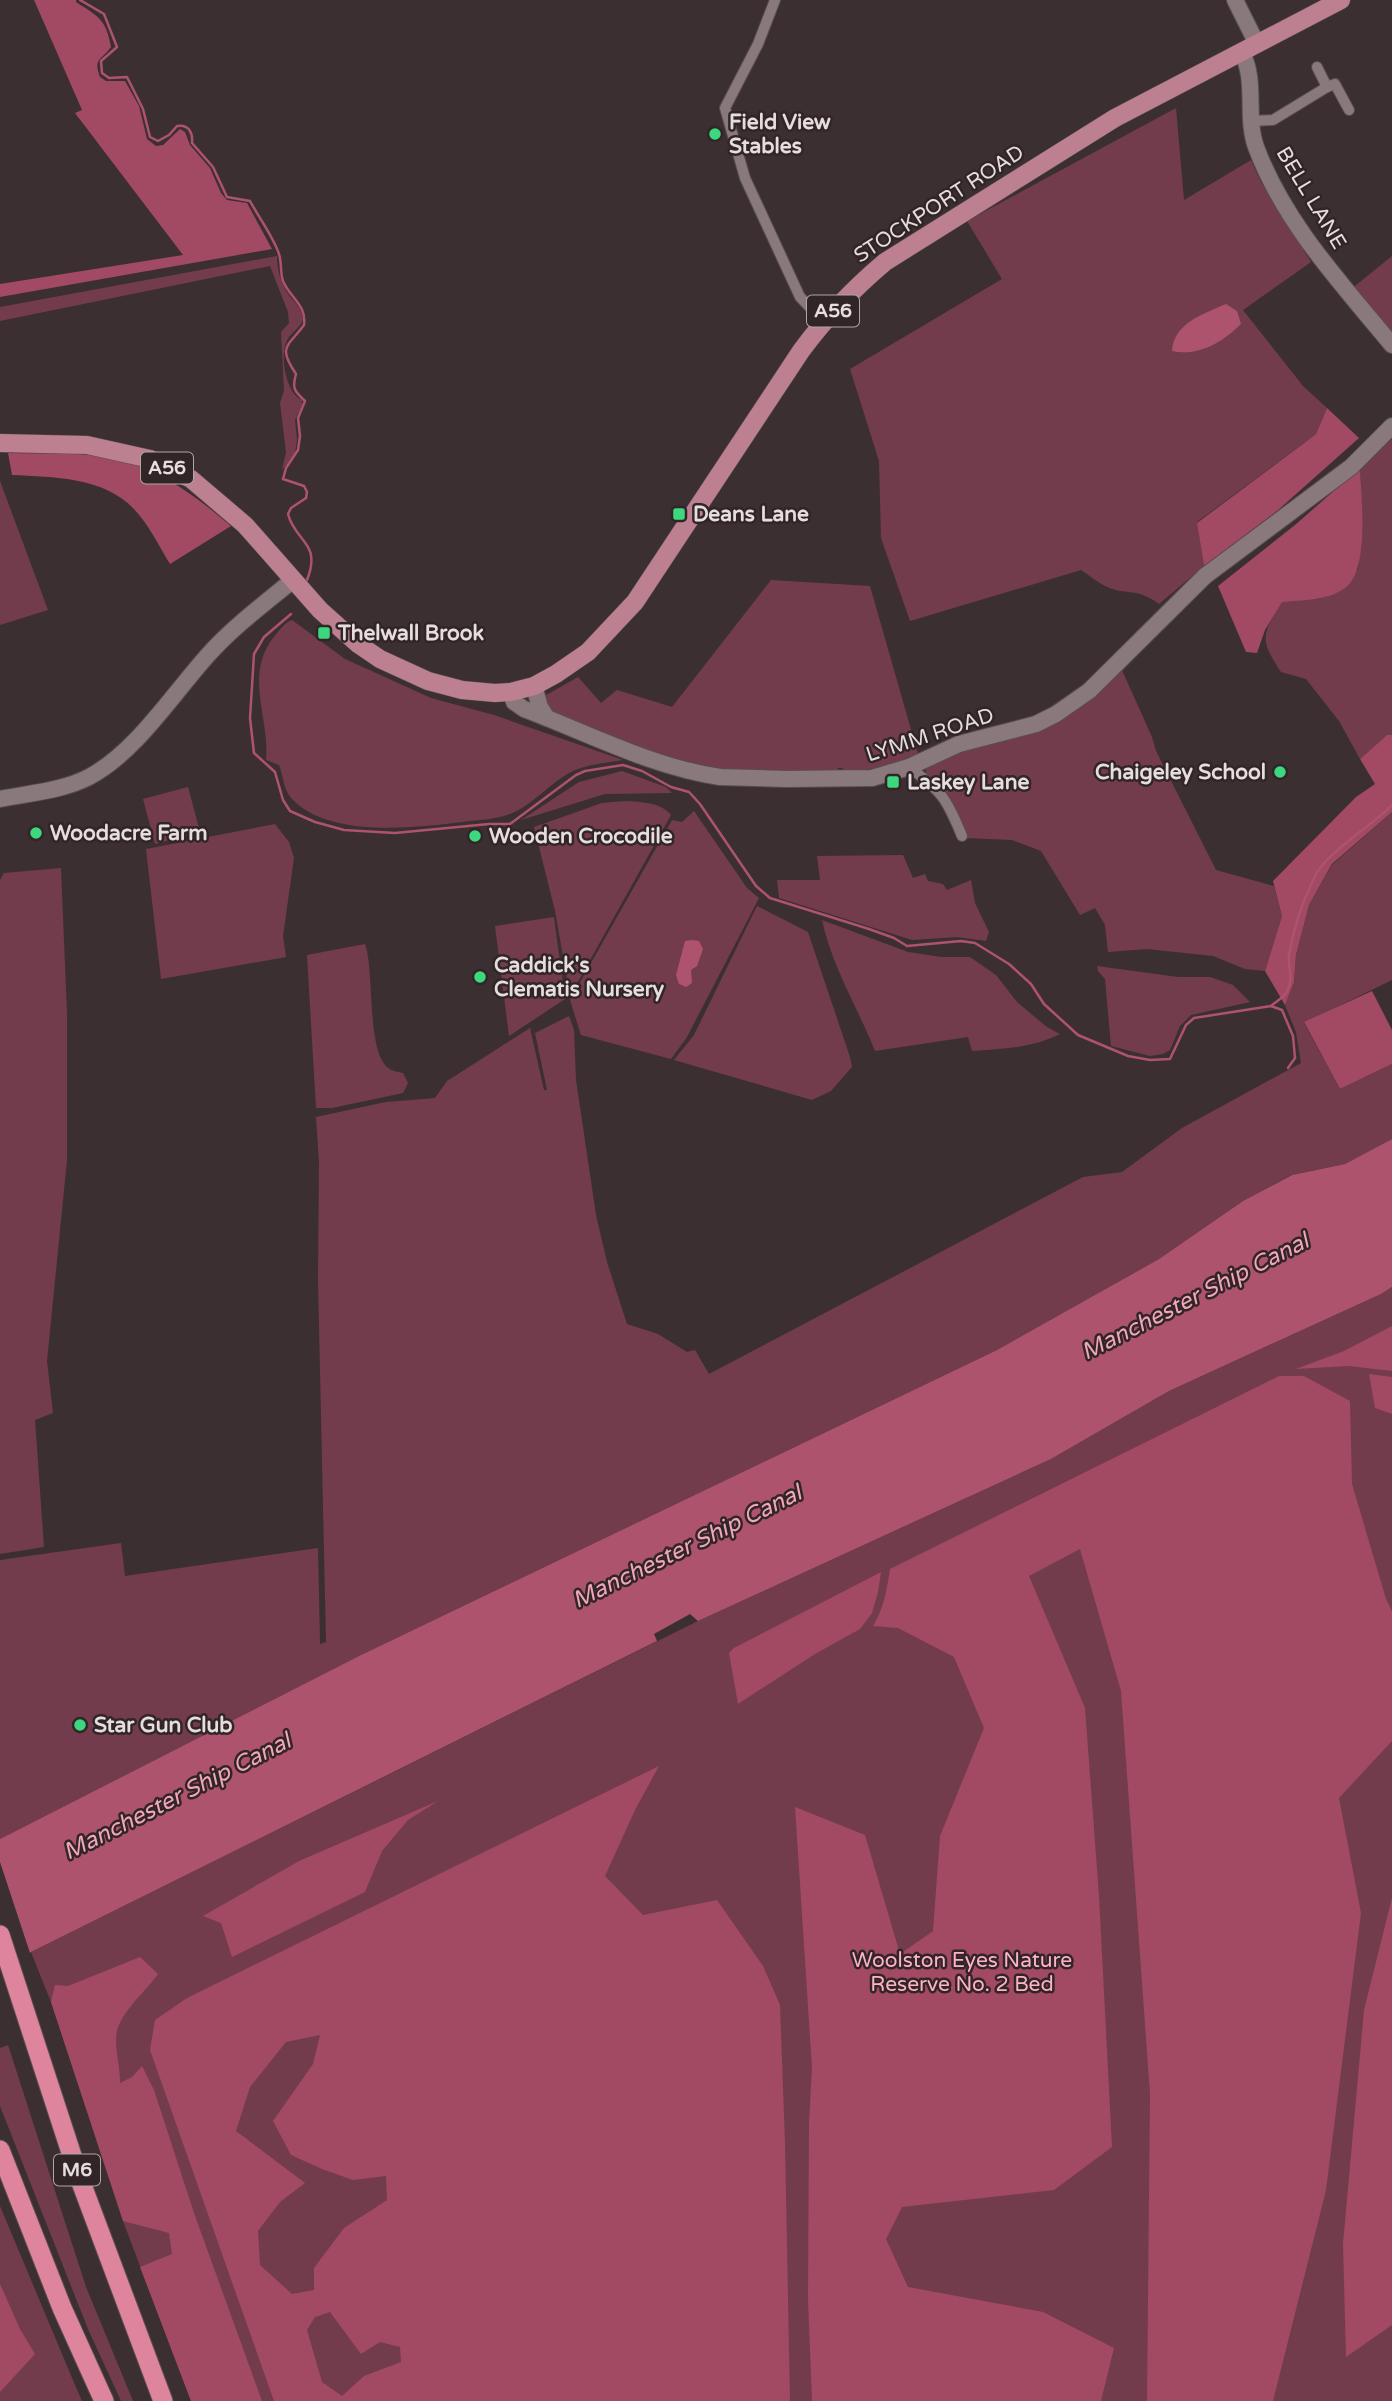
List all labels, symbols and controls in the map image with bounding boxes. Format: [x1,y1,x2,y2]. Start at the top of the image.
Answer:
place label: Field View Stables [729,110,831,159]
marker: Field View Stables [707,126,723,142]
street label: STOCKPORT ROAD [849,140,1029,268]
street label: BELL LANE [1271,142,1351,254]
road number: A56 [807,296,859,326]
road number: A56 [141,453,193,484]
place label: Deans Lane [693,502,809,527]
marker: Deans Lane [671,506,687,522]
place label: Thelwall Brook [337,621,484,646]
marker: Thelwall Brook [316,625,332,641]
street label: LYMM ROAD [863,703,997,767]
place label: Chaigeley School [1095,760,1266,785]
marker: Chaigeley School [1272,764,1288,780]
place label: Laskey Lane [907,770,1029,795]
marker: Laskey Lane [885,774,901,790]
place label: Woodacre Farm [50,821,207,846]
place label: Wooden Crocodile [489,824,673,849]
marker: Woodacre Farm [28,825,44,841]
marker: Wooden Crocodile [467,828,483,844]
place label: Caddick's Clematis Nursery [494,953,665,1002]
marker: Caddick's Clematis Nursery [472,969,488,985]
water label: Manchester Ship Canal [1077,1226,1315,1367]
water label: Manchester Ship Canal [568,1478,808,1615]
place label: Star Gun Club [94,1713,233,1738]
marker: Star Gun Club [72,1717,88,1733]
water label: Manchester Ship Canal [59,1726,297,1867]
park label: Woolston Eyes Nature Reserve No. 2 Bed [852,1948,1072,1997]
road number: M6 [54,2154,100,2186]

